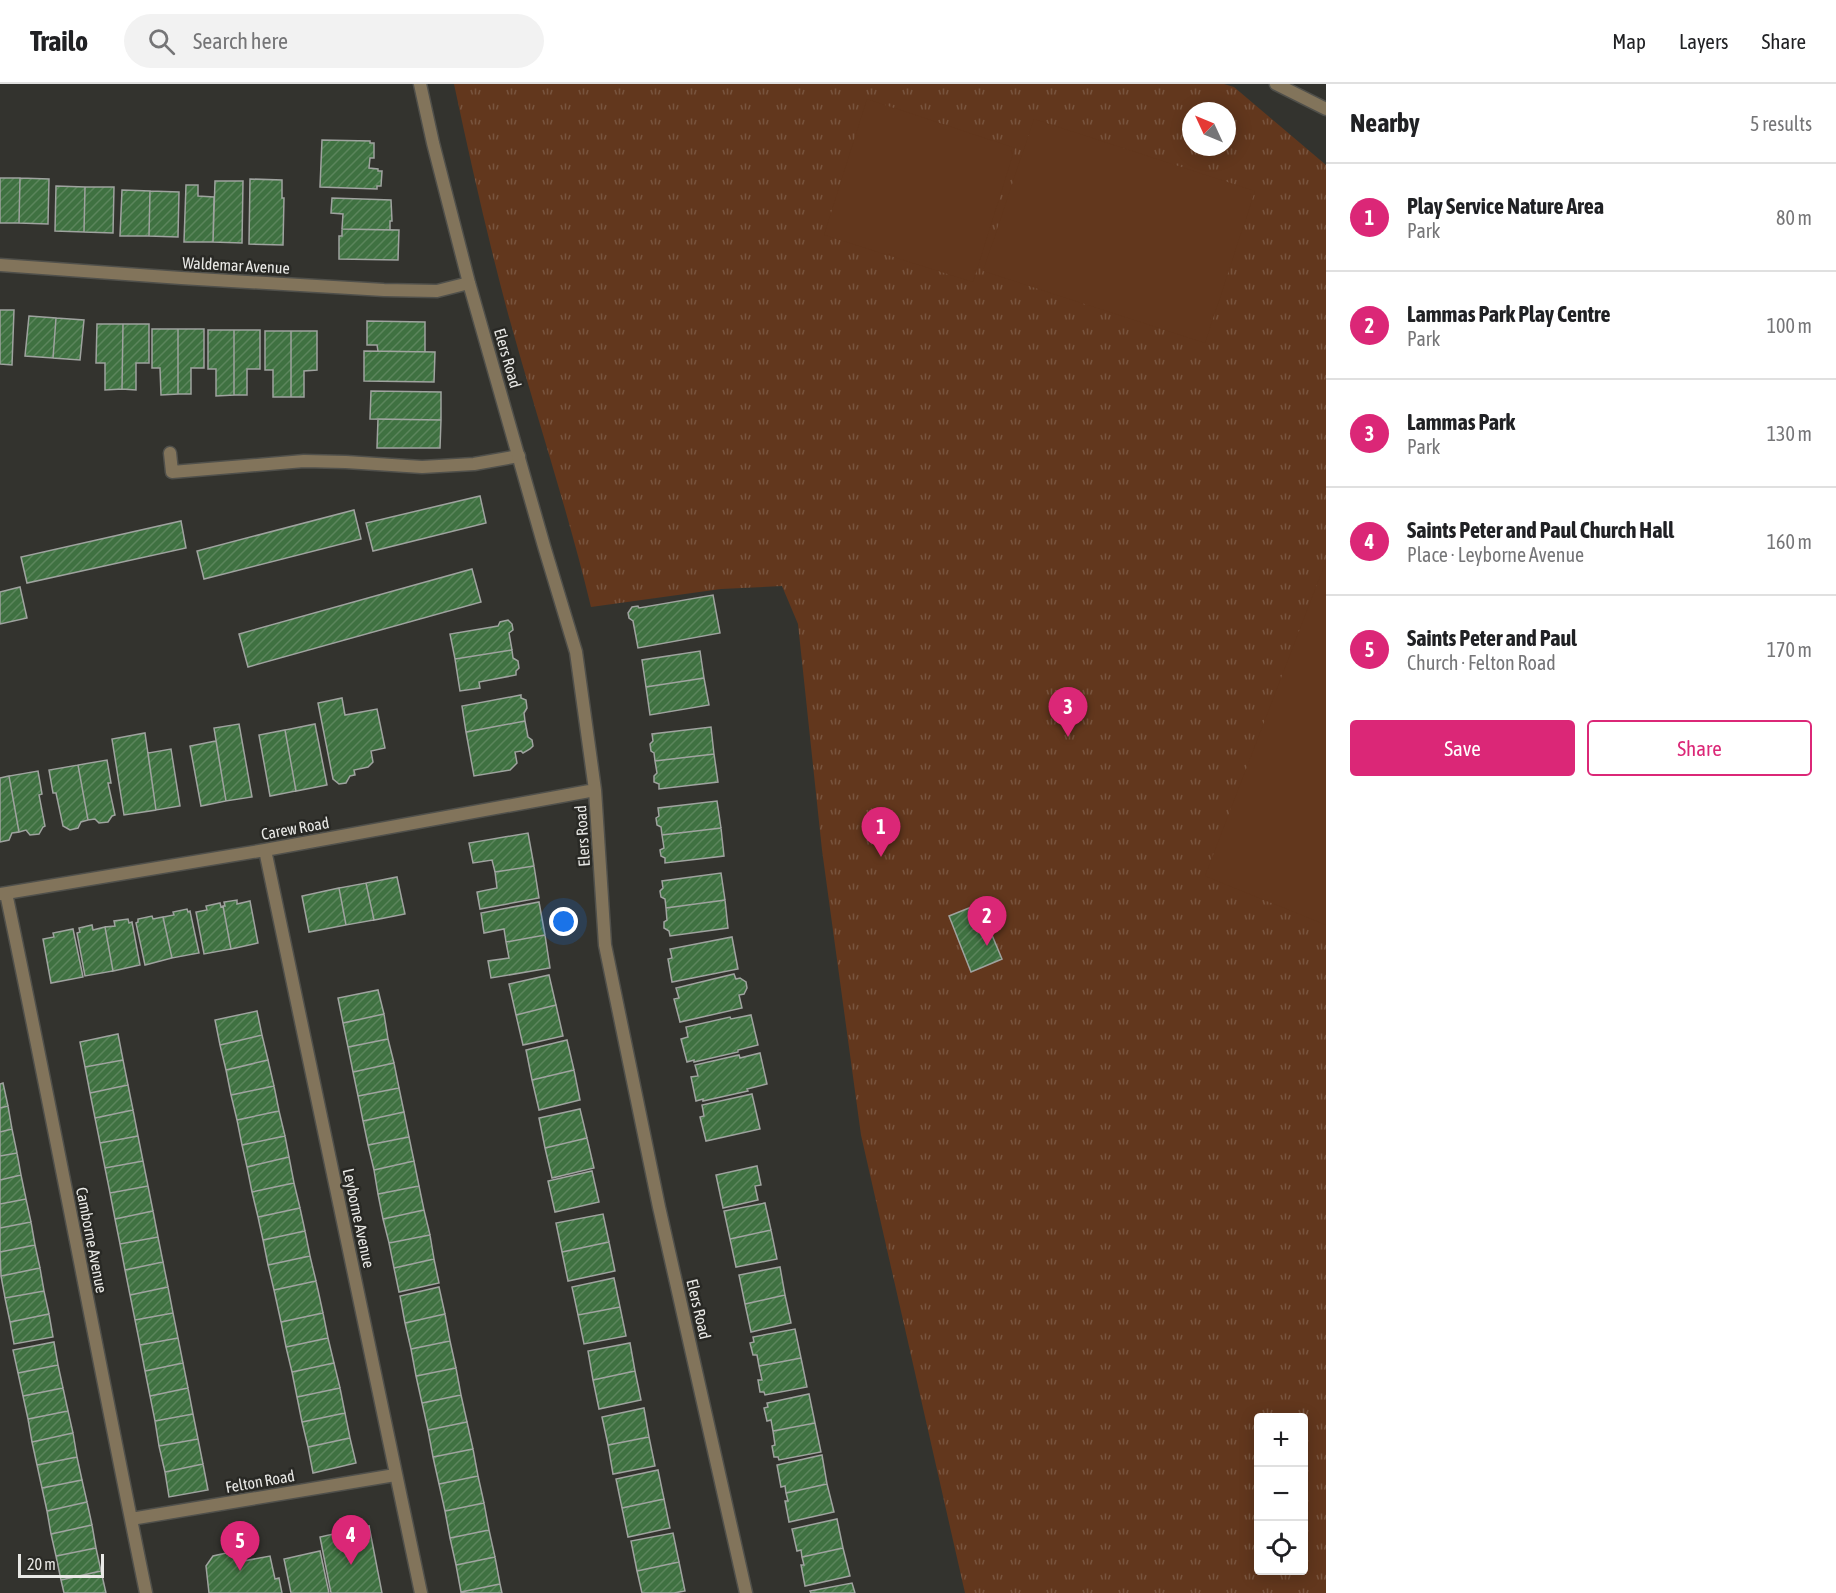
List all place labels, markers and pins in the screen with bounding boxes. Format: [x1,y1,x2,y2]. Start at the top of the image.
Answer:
pin: 3 [1048,688,1088,737]
pin: 1 [862,808,900,857]
pin: 2 [968,896,1006,946]
pin: 4 [332,1516,370,1565]
pin: 5 [220,1522,260,1571]

